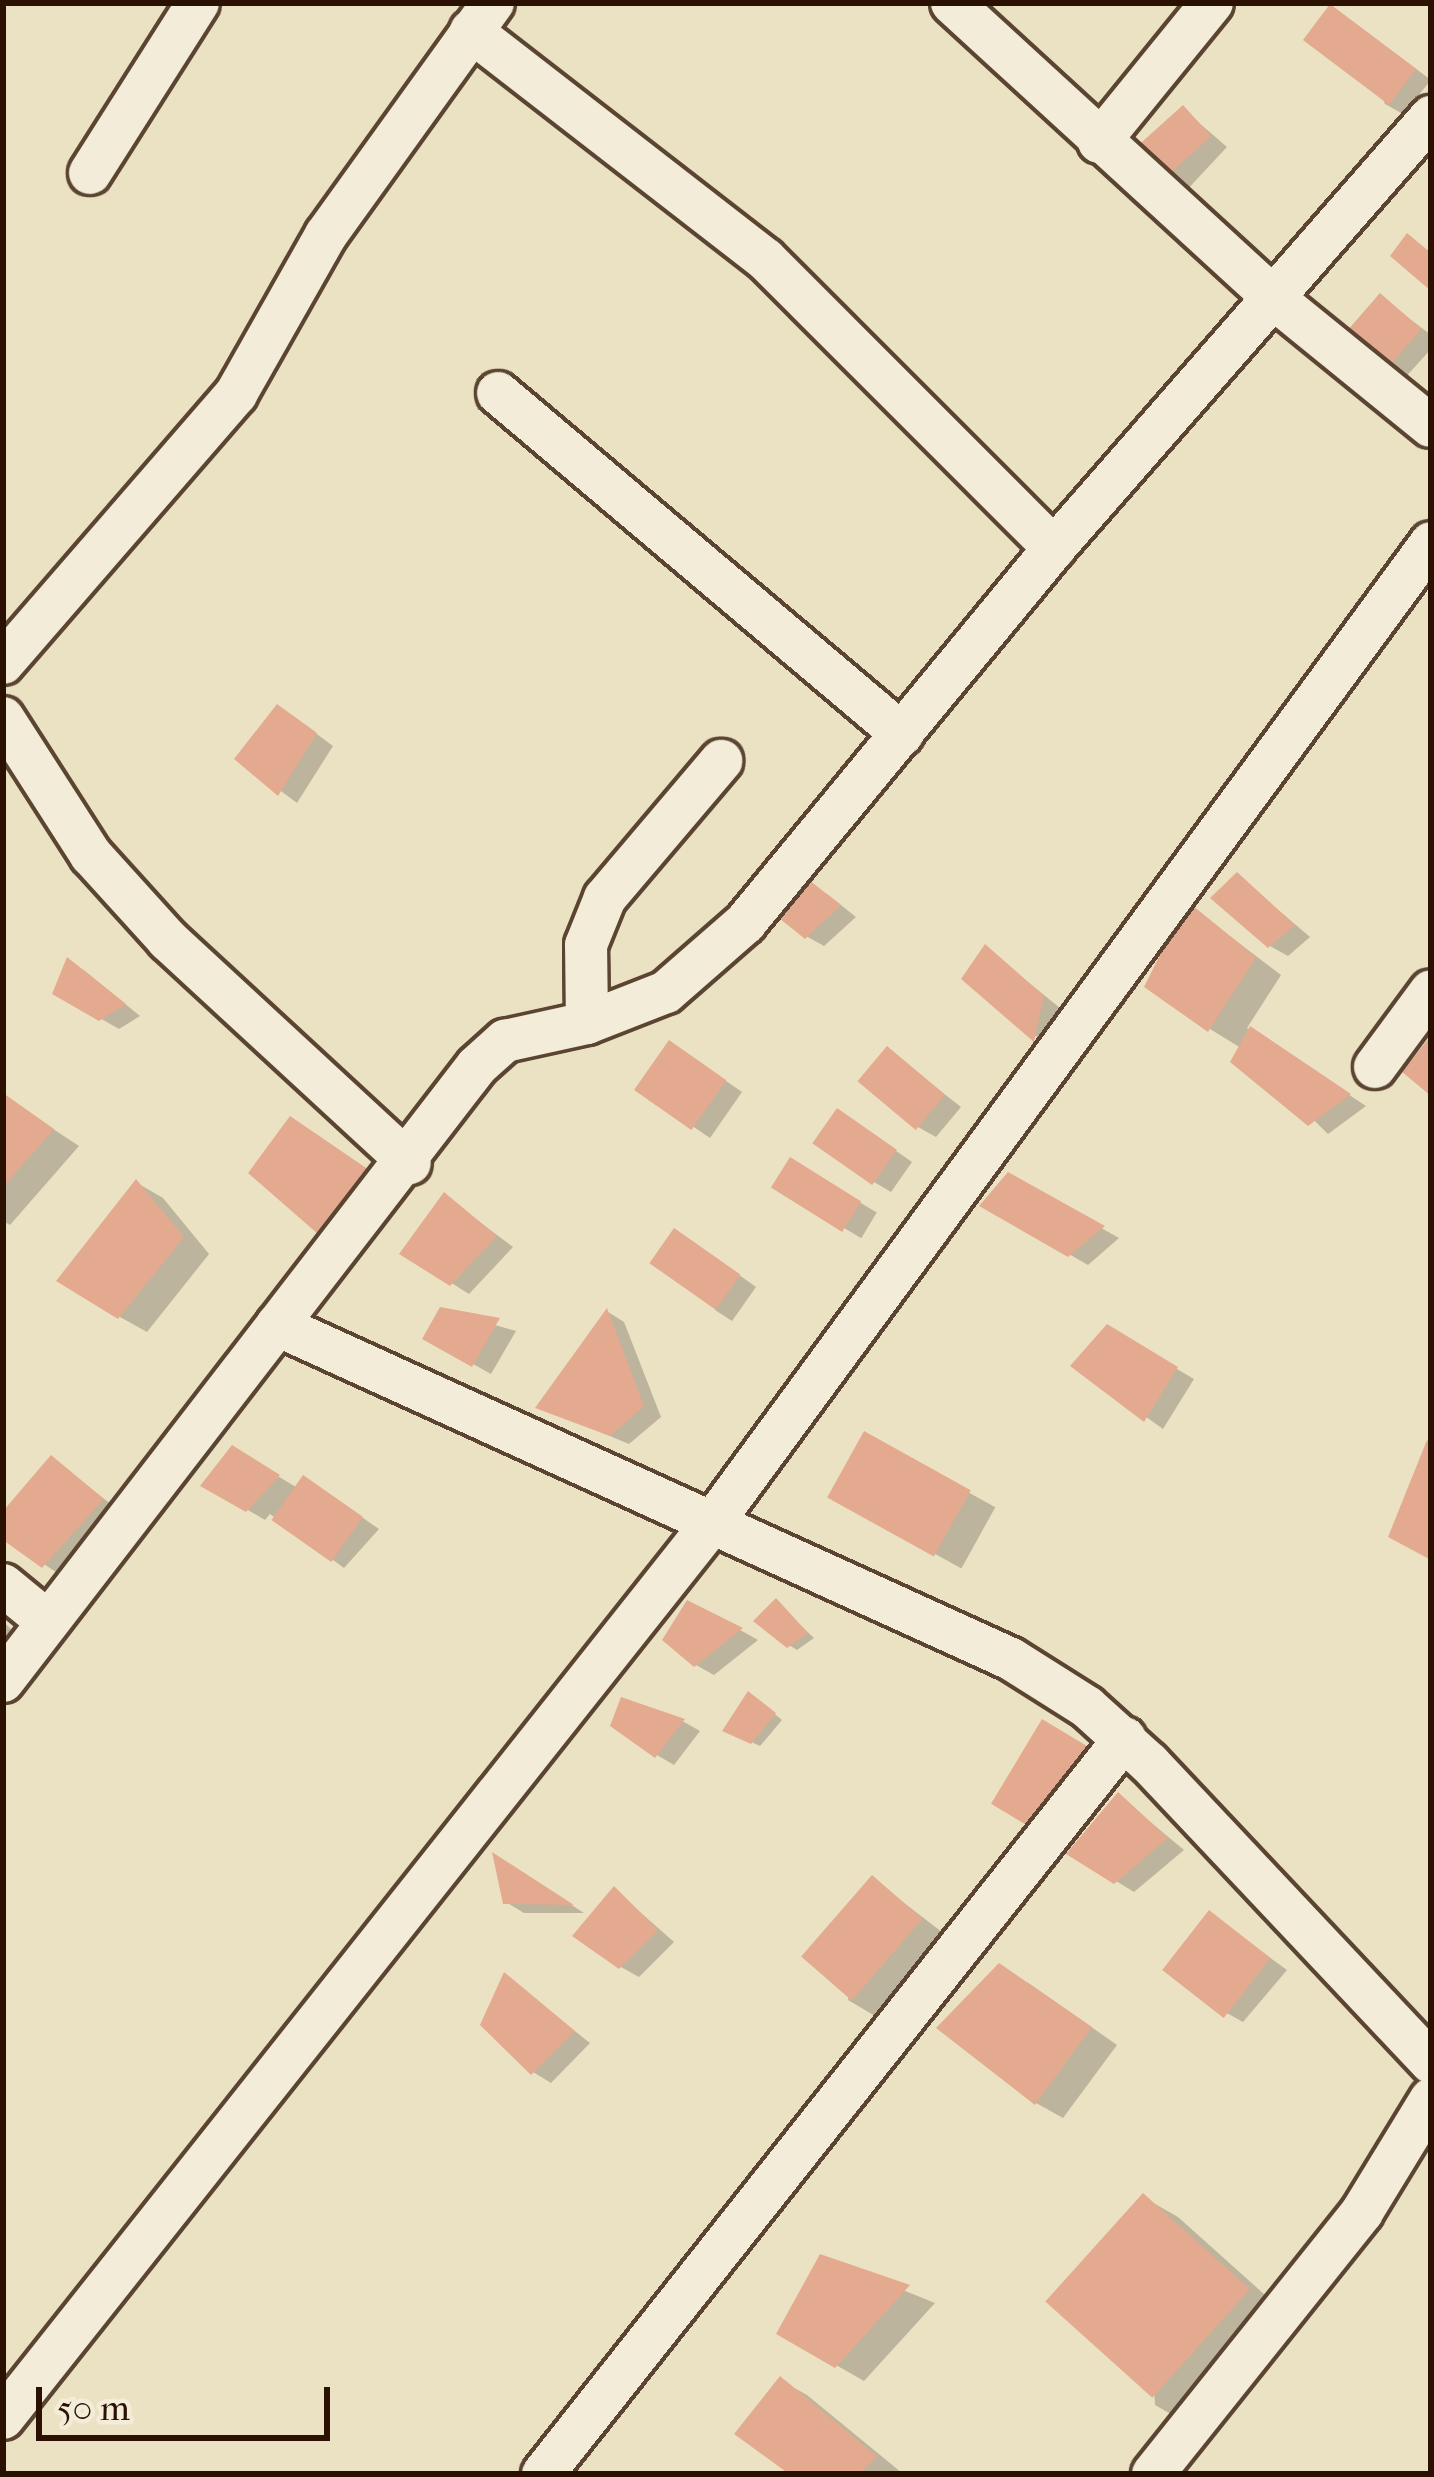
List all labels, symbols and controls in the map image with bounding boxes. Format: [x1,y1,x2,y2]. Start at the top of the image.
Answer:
scale bar [42,2363,336,2437]
text: 50 m [57,2387,130,2429]

